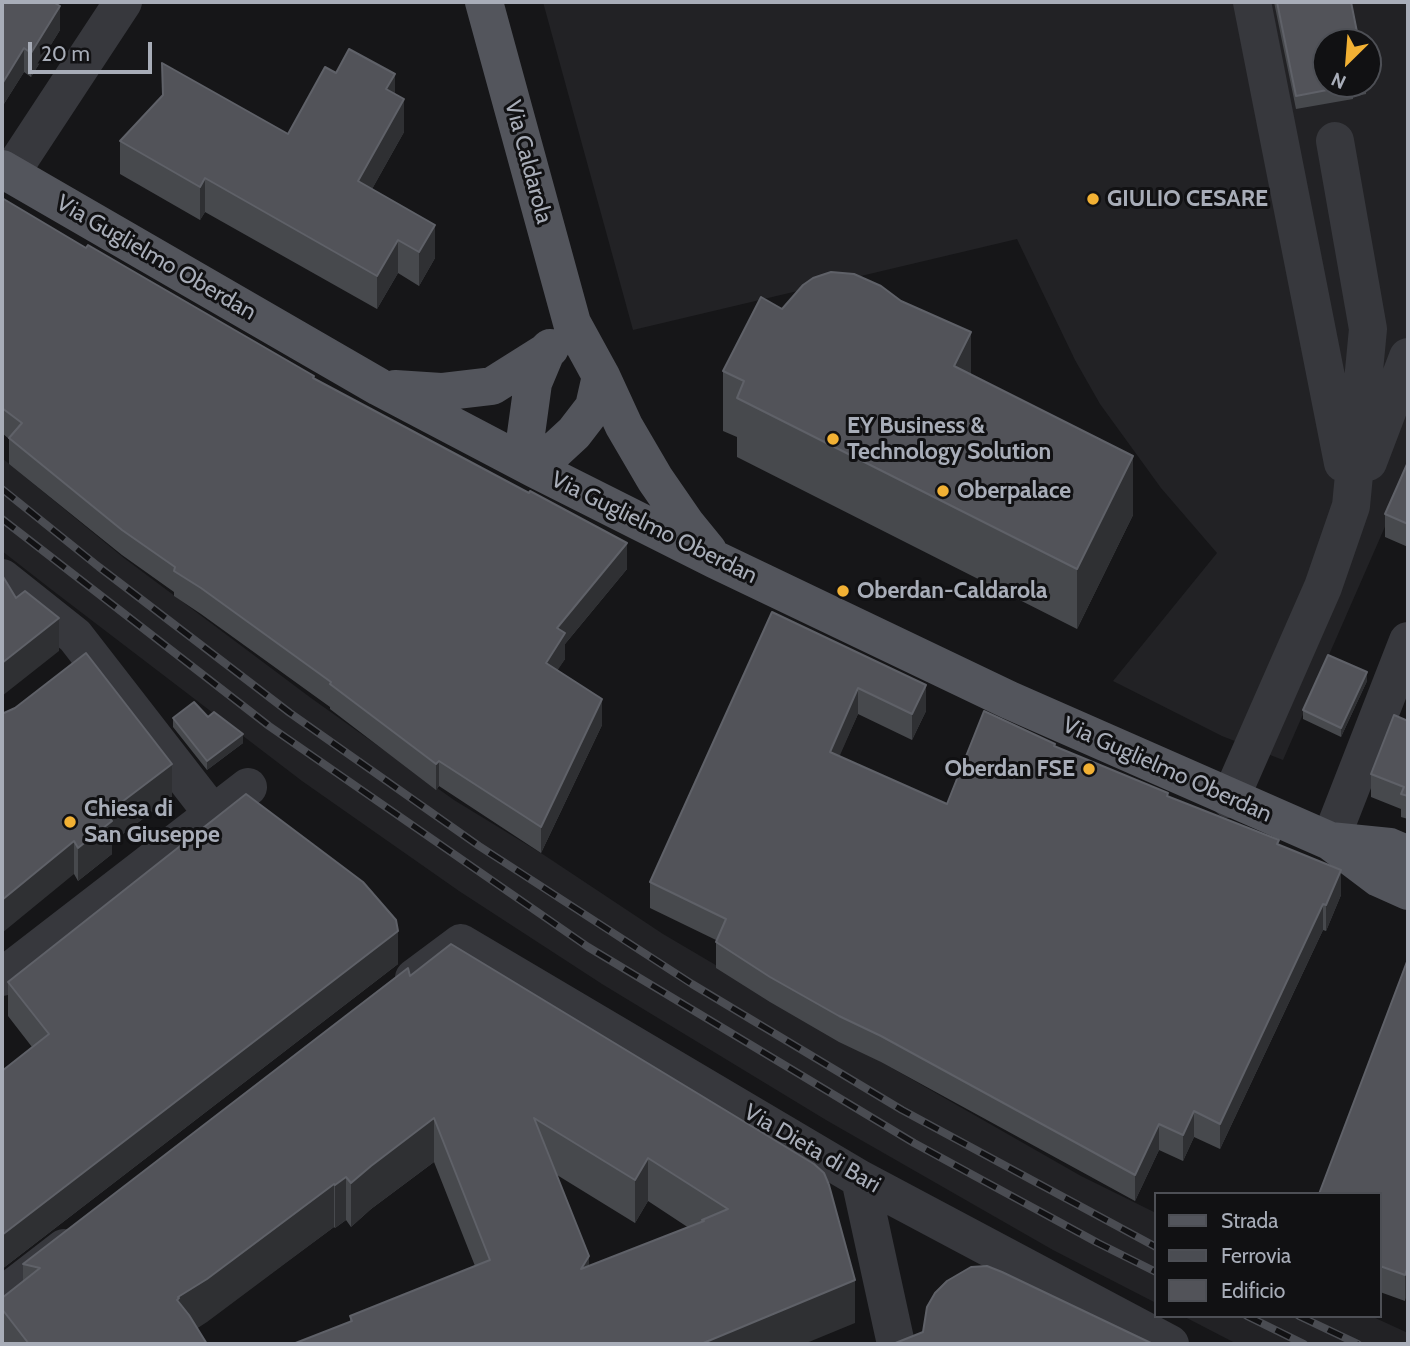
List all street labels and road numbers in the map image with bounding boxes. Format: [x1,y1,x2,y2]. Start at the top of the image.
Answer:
street label: Via Caldarola [498,97,558,227]
street label: Via Guglielmo Oberdan [51,190,261,326]
street label: Via Guglielmo Oberdan [546,466,762,590]
street label: Via Guglielmo Oberdan [1058,711,1276,829]
street label: Via Dieta di Bari [739,1099,885,1199]

